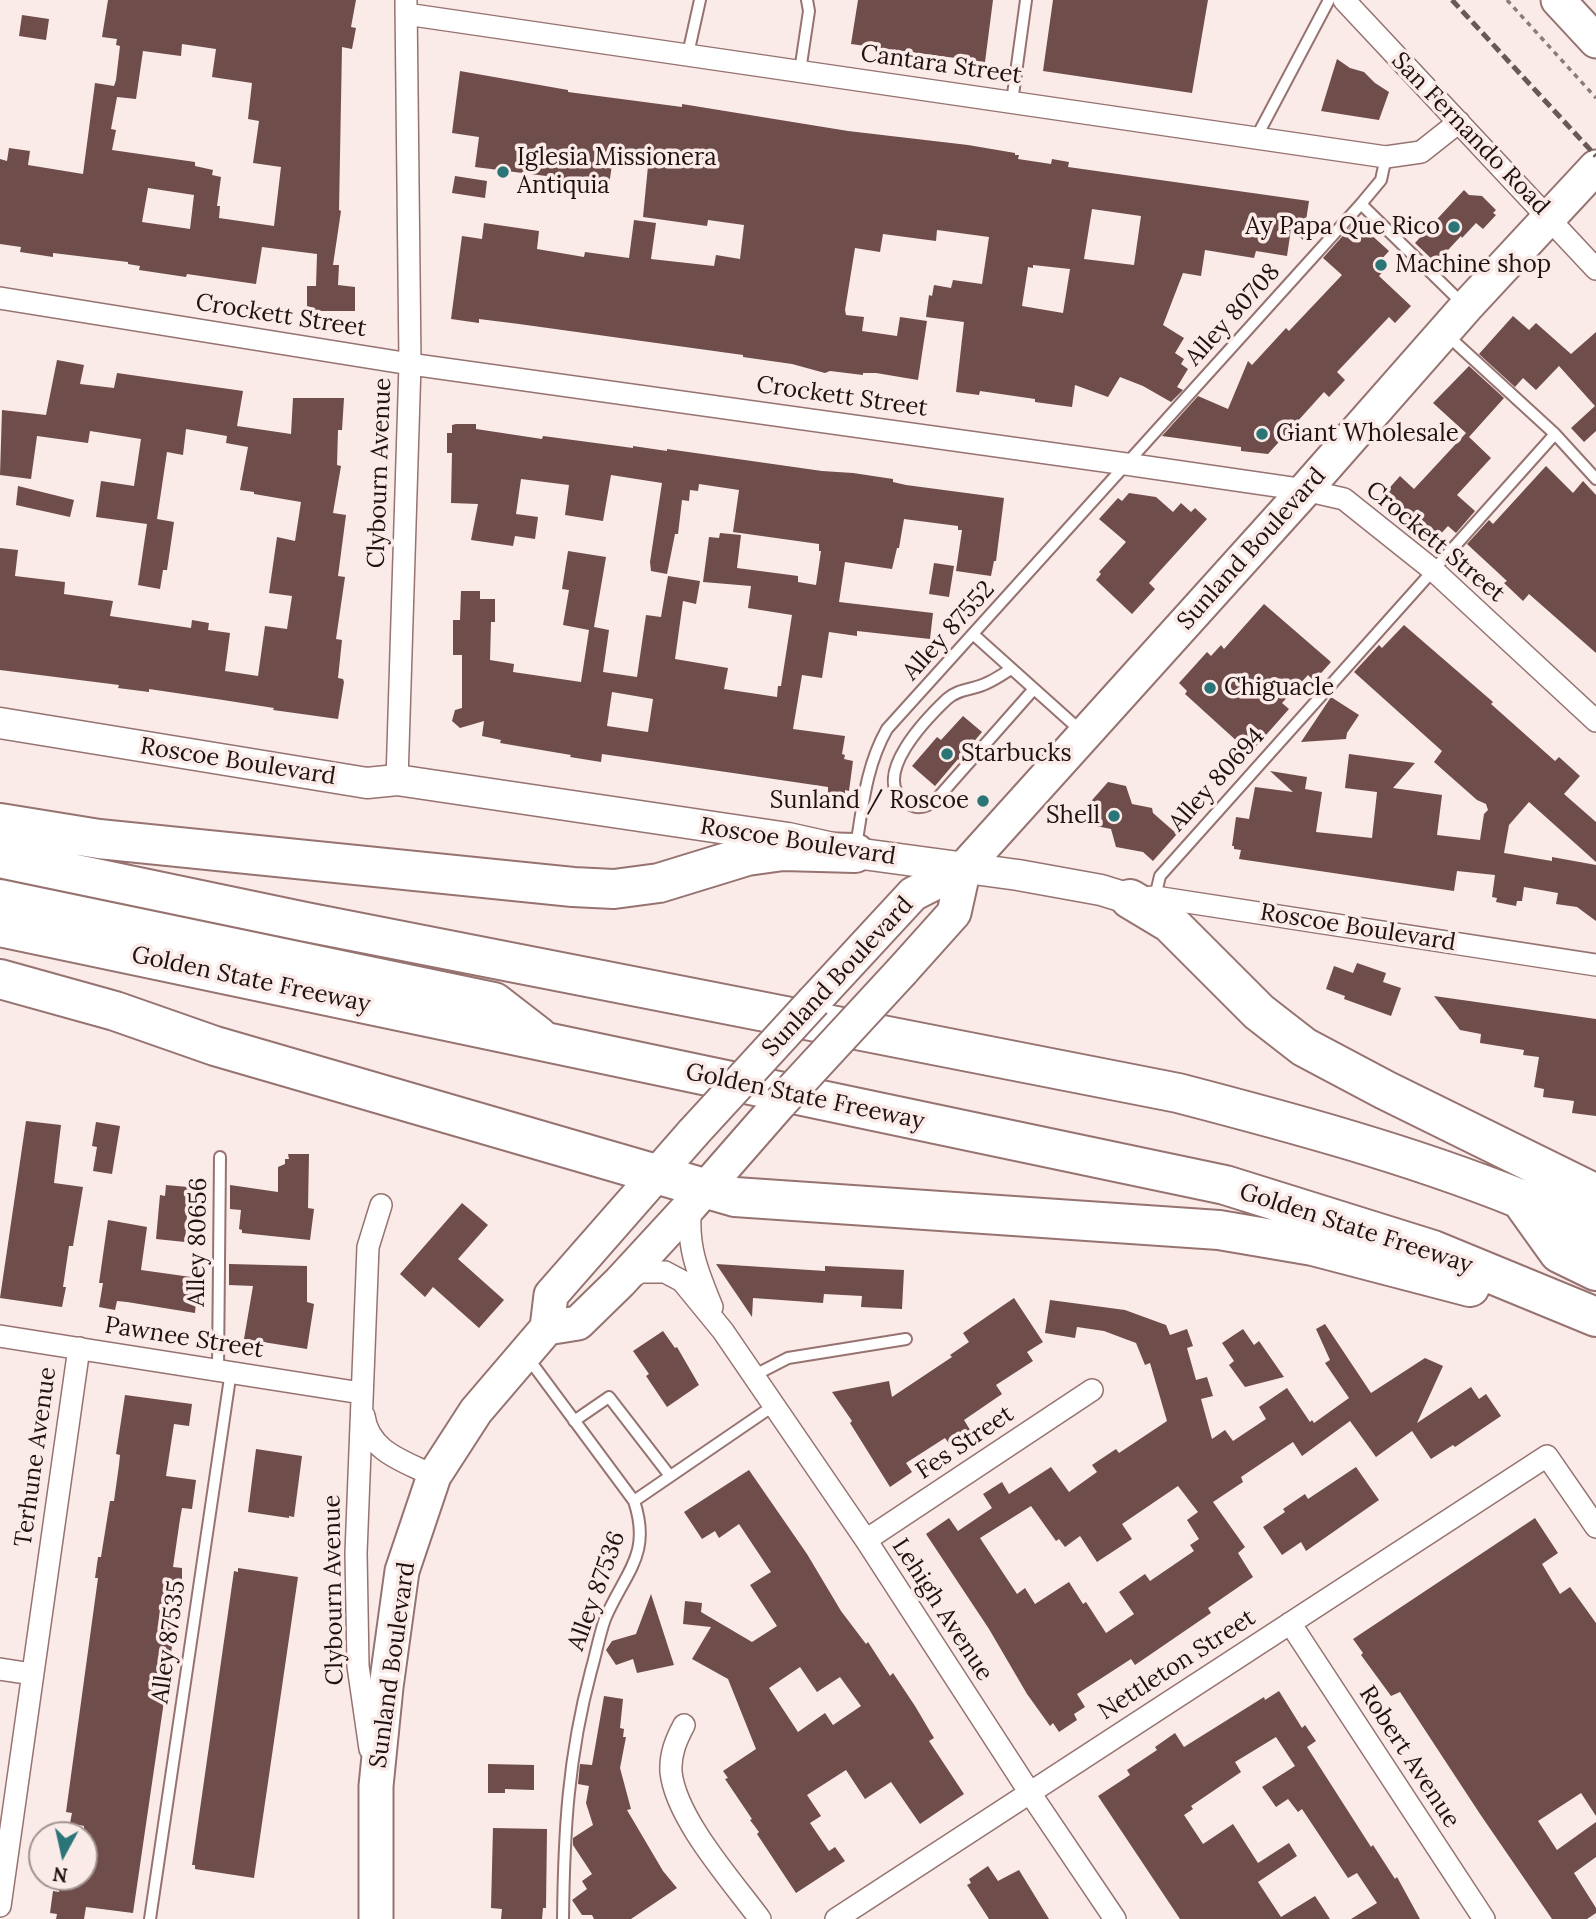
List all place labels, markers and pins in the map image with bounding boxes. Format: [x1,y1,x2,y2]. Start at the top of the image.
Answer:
place label: Iglesia Missionera Antiquia [517,144,717,200]
marker: Iglesia Missionera Antiquia [495,164,511,180]
place label: Ay Papa Que Rico [1245,213,1440,241]
marker: Ay Papa Que Rico [1446,219,1462,235]
place label: Machine shop [1395,251,1551,279]
marker: Machine shop [1373,257,1389,273]
place label: Giant Wholesale [1276,420,1459,448]
marker: Giant Wholesale [1254,426,1270,442]
place label: Chiguacle [1224,674,1334,702]
marker: Chiguacle [1202,680,1218,696]
place label: Starbucks [961,740,1072,768]
marker: Starbucks [939,746,955,762]
place label: Sunland / Roscoe [770,787,969,815]
marker: Sunland / Roscoe [975,793,991,809]
place label: Shell [1046,802,1100,830]
marker: Shell [1106,808,1122,824]

